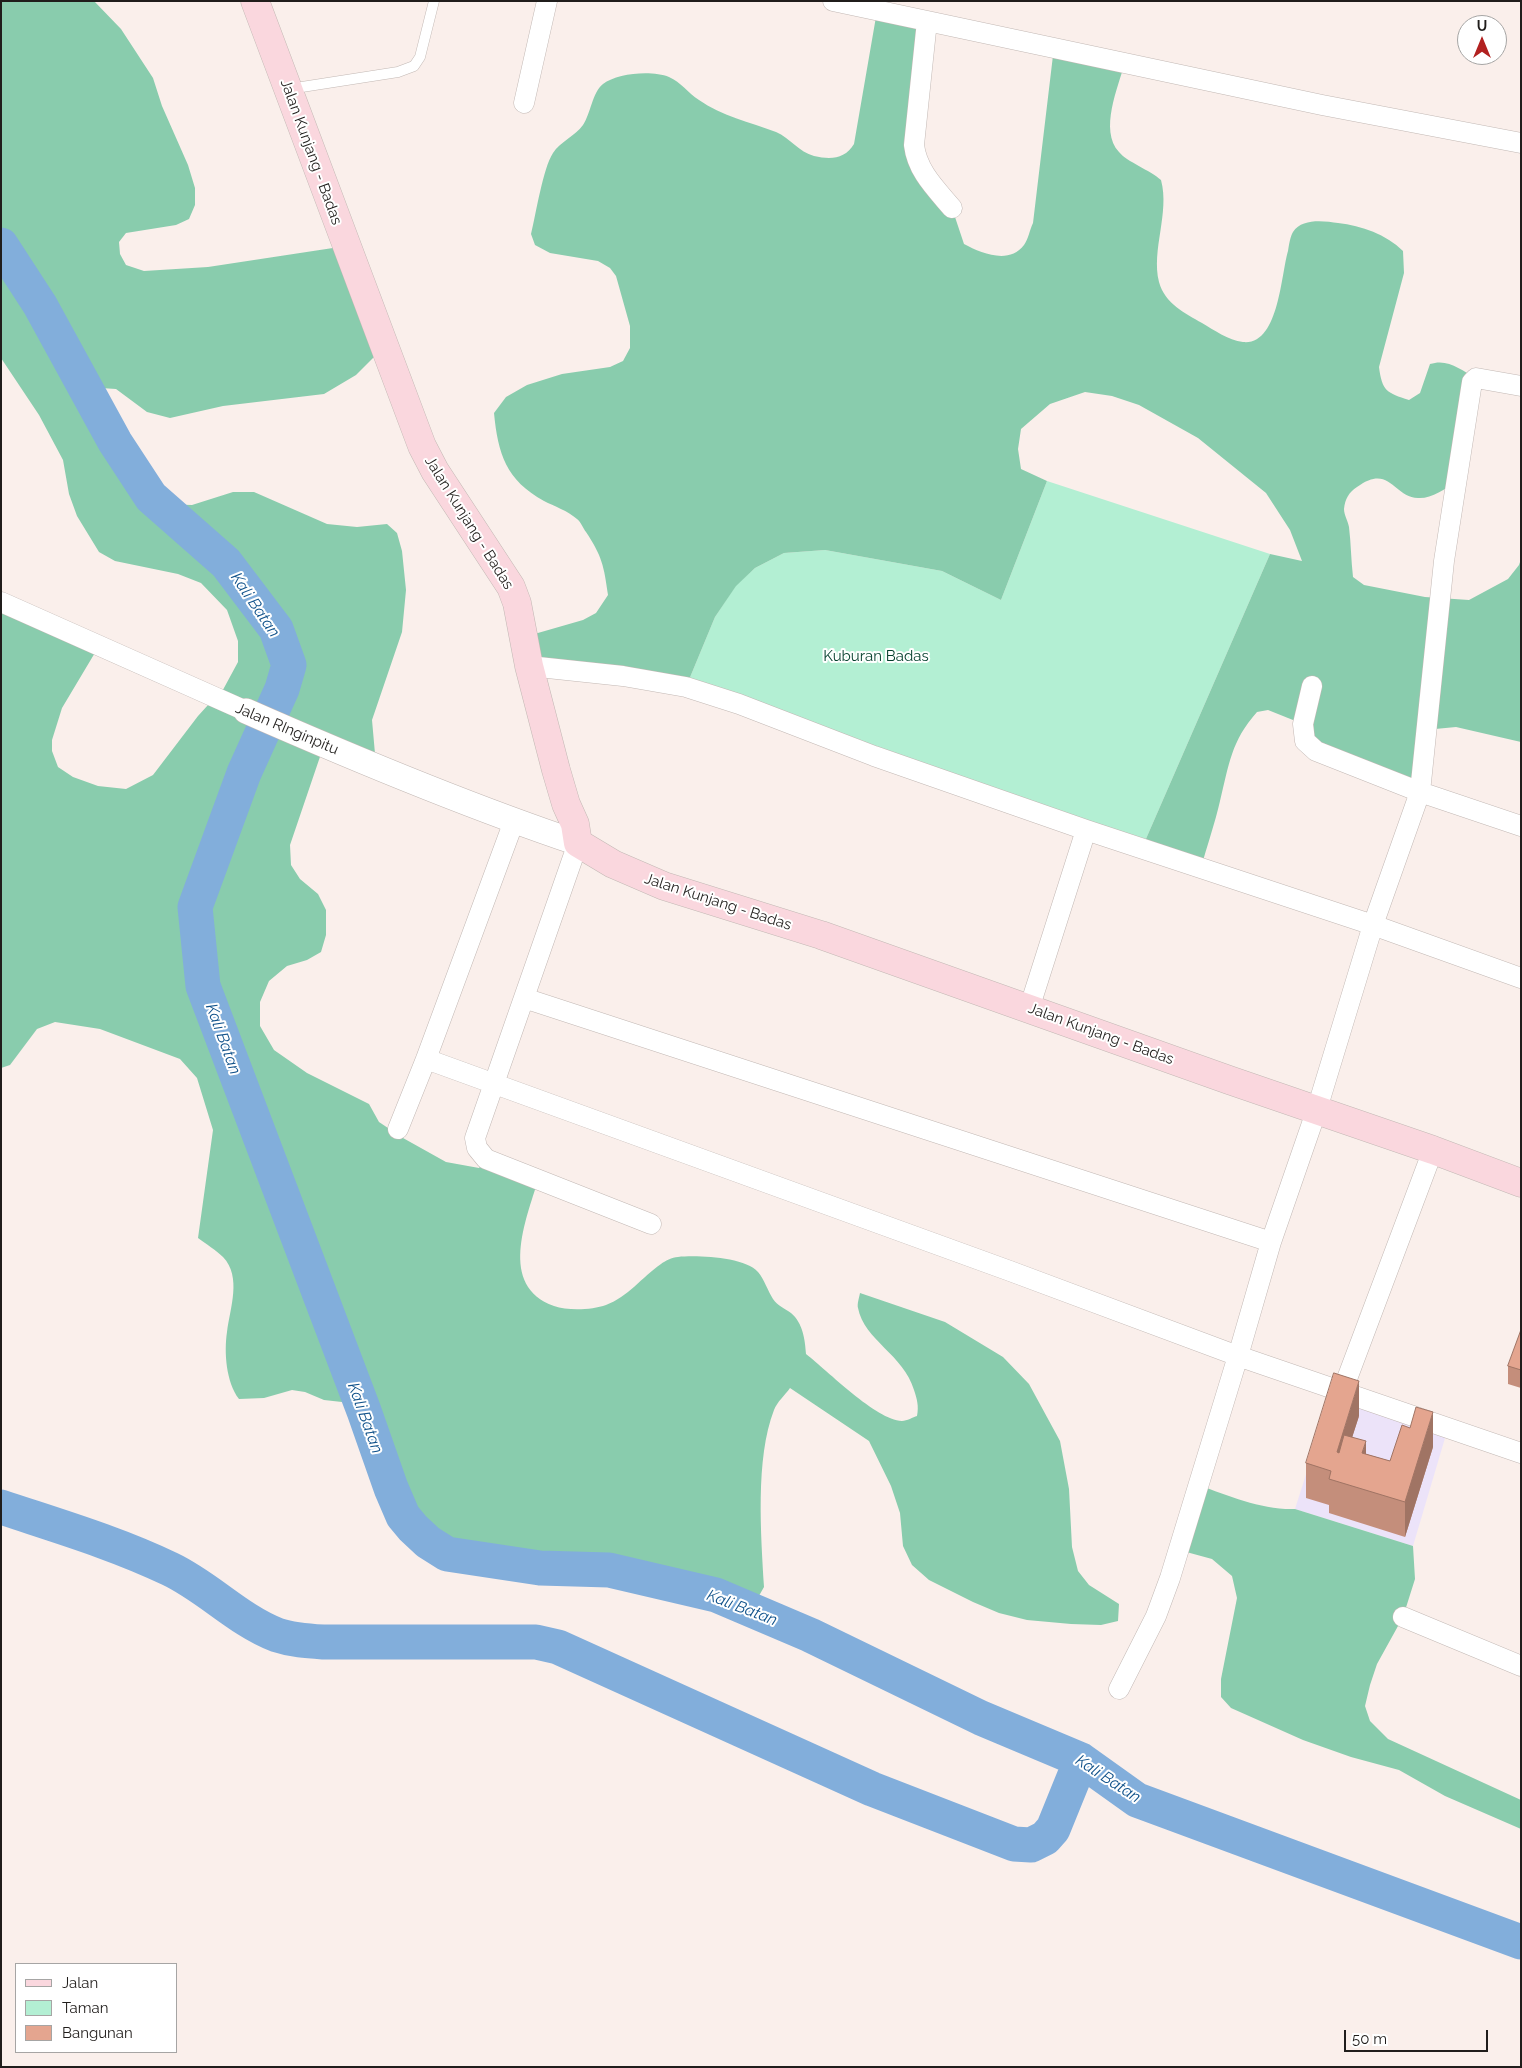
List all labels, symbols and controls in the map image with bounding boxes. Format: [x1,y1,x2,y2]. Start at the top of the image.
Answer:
north arrow [1457,15,1507,65]
text: U [1477,18,1487,34]
street label: Jalan Kunjang - Badas [276,77,346,227]
street label: Jalan Kunjang - Badas [421,453,517,593]
water label: Kali Batan [226,569,284,641]
park label: Kuburan Badas [823,647,929,665]
street label: Jalan RInginpitu [233,699,341,759]
street label: Jalan Kunjang - Badas [642,870,794,934]
street label: Jalan Kunjang - Badas [1026,999,1176,1069]
water label: Kali Batan [201,1001,245,1077]
water label: Kali Batan [343,1380,387,1456]
water label: Kali Batan [704,1586,780,1630]
water label: Kali Batan [1072,1751,1144,1807]
legend [15,1963,178,2053]
text: Jalan [62,1974,98,1992]
text: Taman [62,1999,108,2017]
scale bar [1347,2020,1491,2052]
text: Bangunan [62,2024,133,2042]
text: 50 m [1352,2030,1387,2048]

